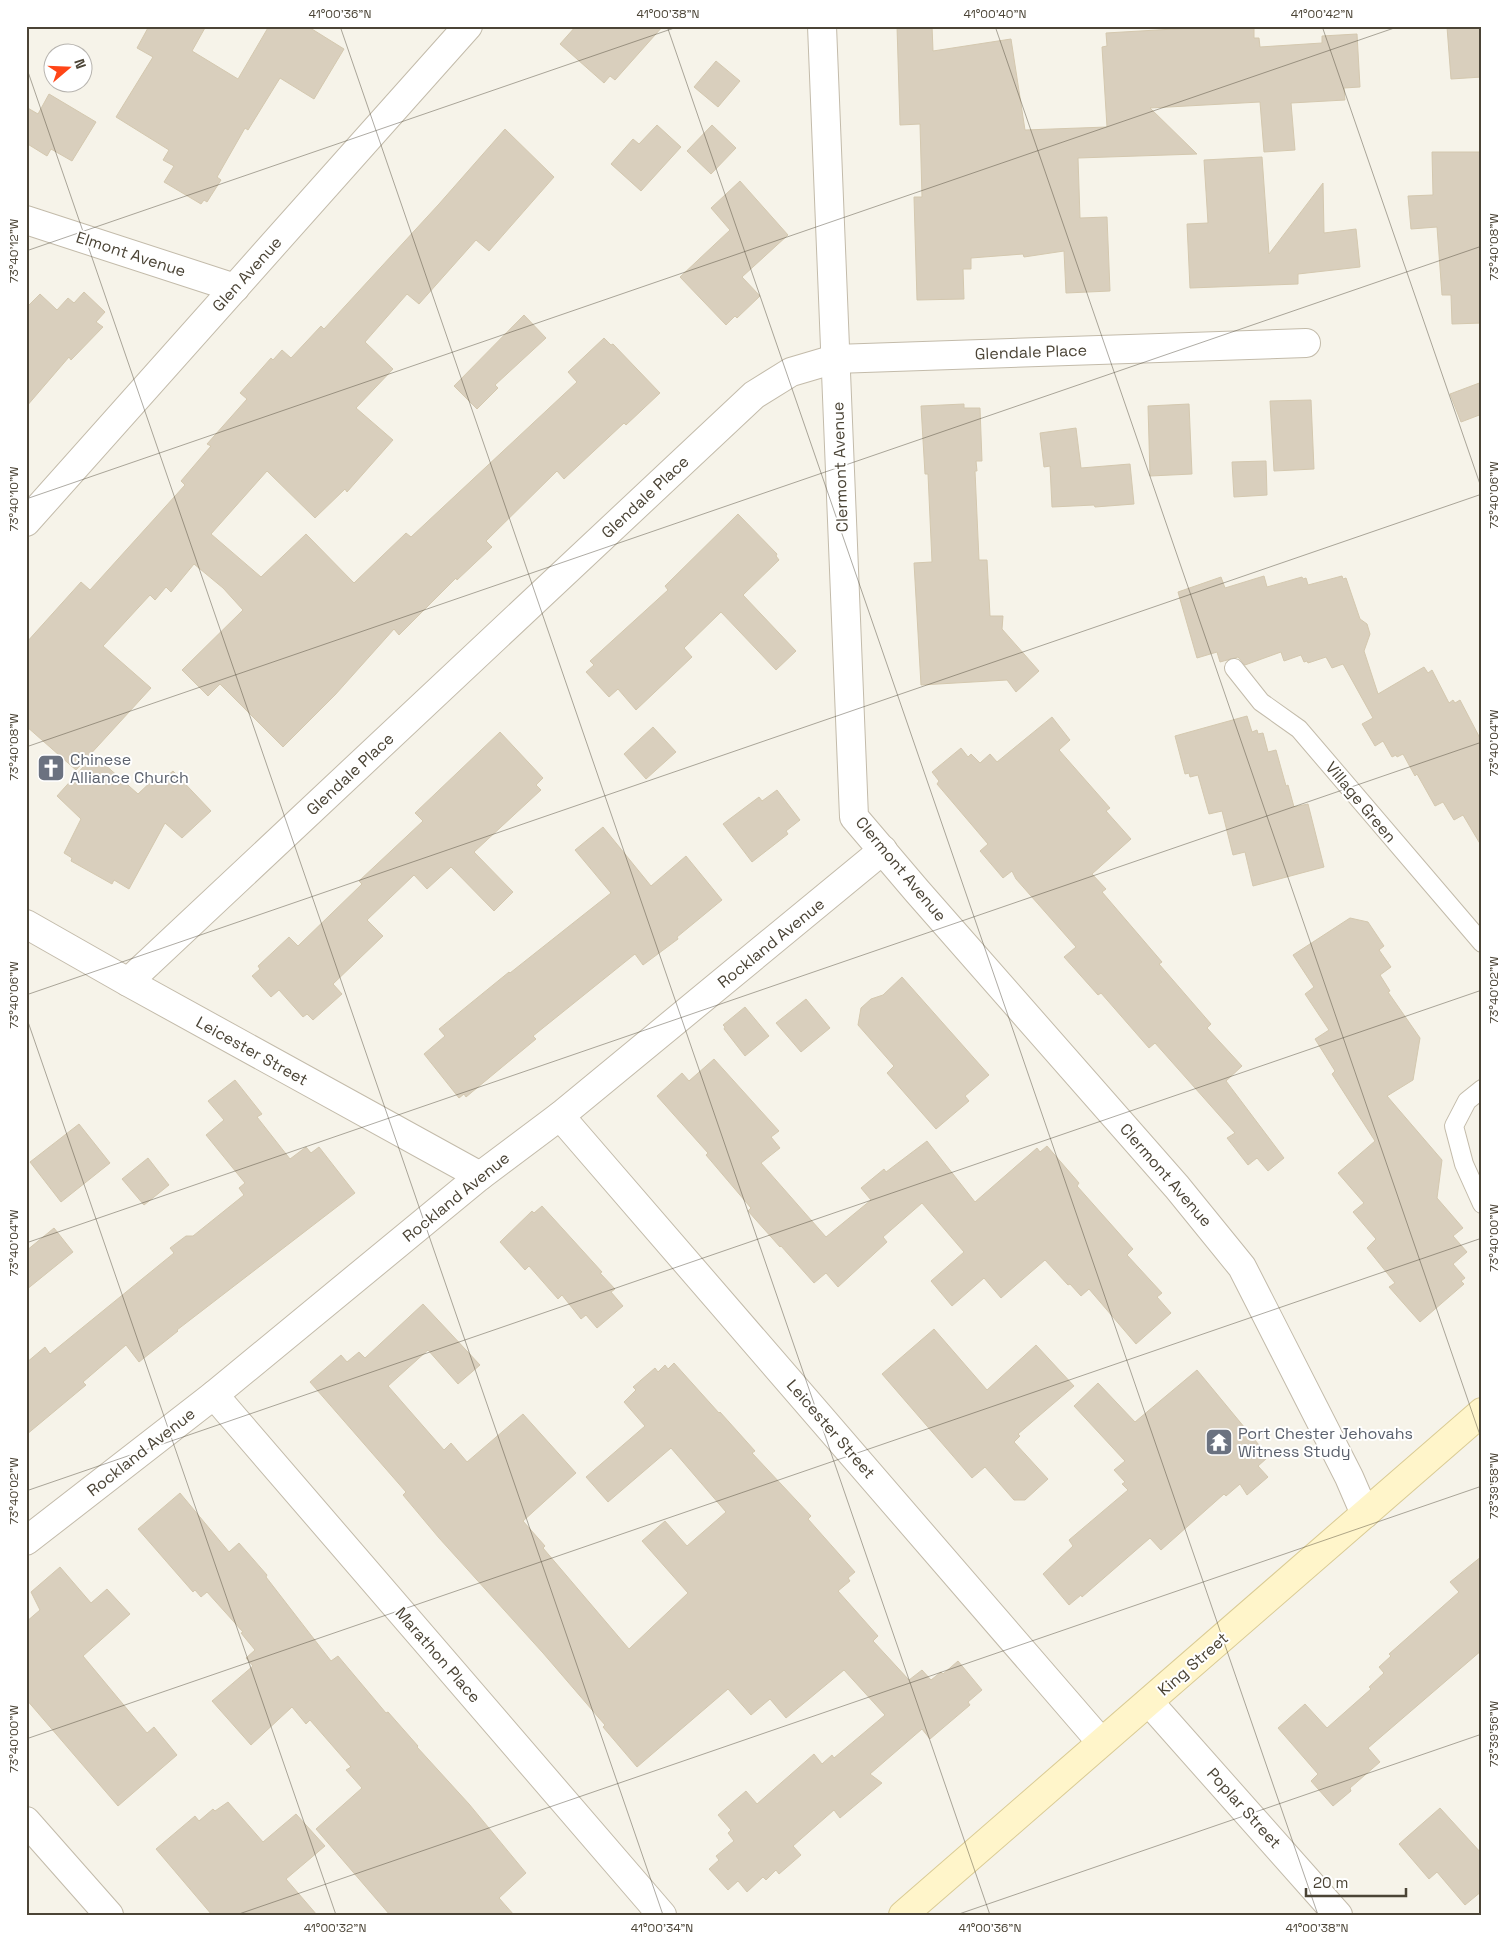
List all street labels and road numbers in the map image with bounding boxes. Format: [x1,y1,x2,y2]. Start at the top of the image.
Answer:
street label: Elmont Avenue [74,226,188,282]
street label: Glen Avenue [208,232,286,316]
street label: Glendale Place [975,340,1087,364]
street label: Clermont Avenue [827,401,853,533]
street label: Glendale Place [597,451,693,543]
street label: Glendale Place [302,728,398,820]
street label: Village Green [1321,757,1401,847]
street label: Clermont Avenue [851,812,951,926]
street label: Rockland Avenue [713,893,829,993]
street label: Leicester Street [192,1012,312,1090]
street label: Clermont Avenue [1115,1119,1217,1231]
street label: Rockland Avenue [398,1147,514,1247]
street label: Leicester Street [782,1375,880,1483]
street label: Rockland Avenue [83,1403,199,1501]
street label: Marathon Place [391,1603,485,1707]
street label: King Street [1153,1628,1233,1700]
street label: Poplar Street [1202,1763,1286,1853]

